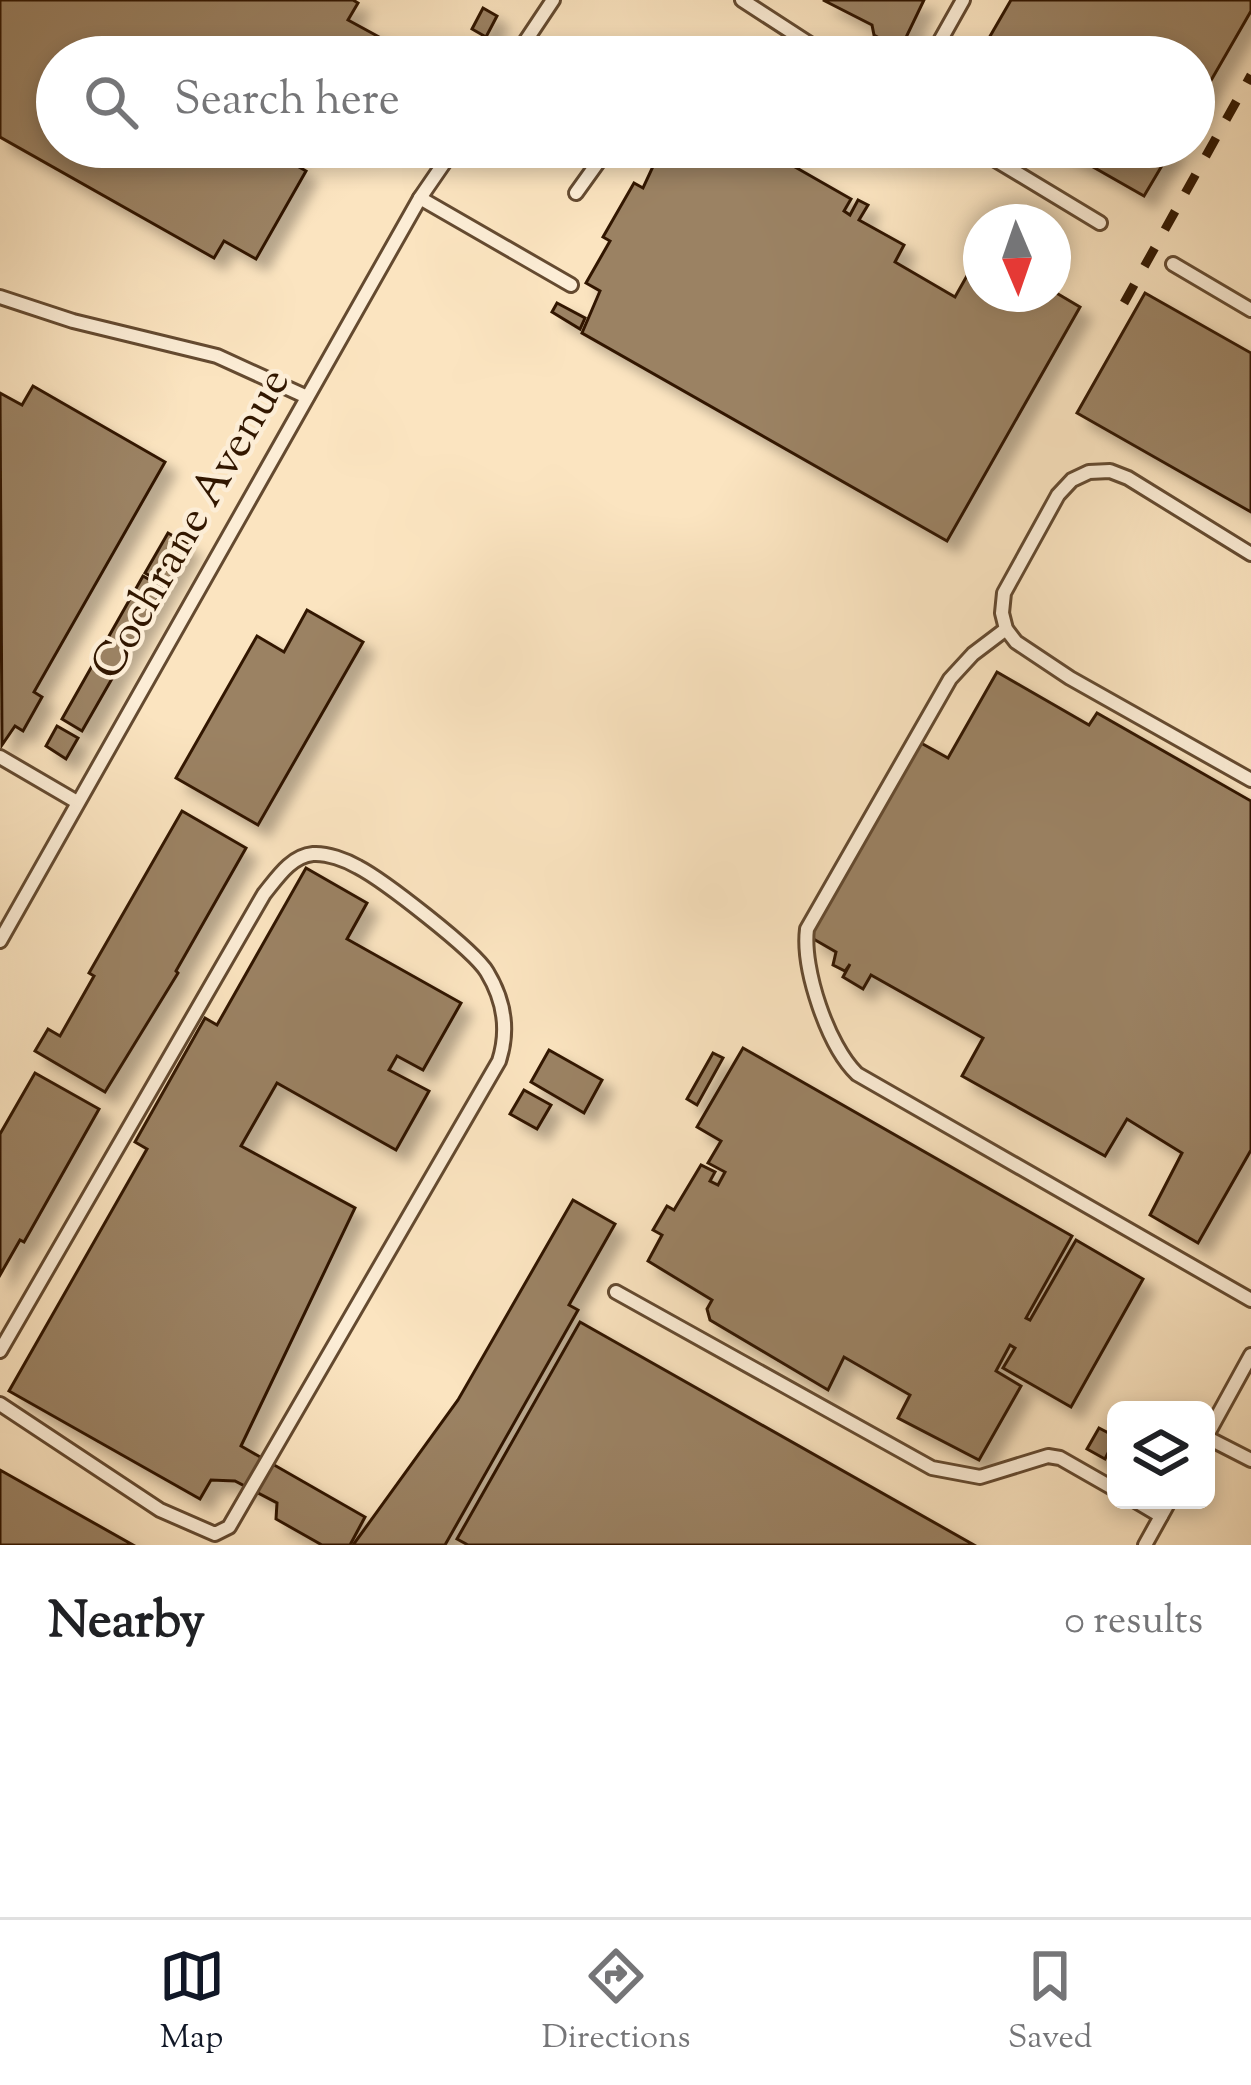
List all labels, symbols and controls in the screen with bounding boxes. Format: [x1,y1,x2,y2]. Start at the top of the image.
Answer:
search box [36,36,1215,168]
icon: search [78,69,144,135]
text: Search here [174,70,400,135]
north arrow [963,204,1071,312]
street label: Cochrane Avenue [77,357,309,693]
map controls [1107,1401,1215,1509]
button: layers [1107,1401,1215,1509]
text: Nearby [48,1587,205,1660]
text: 0 results [1064,1595,1203,1651]
tab: Map [159,1943,225,2063]
tab: Directions [542,1943,691,2063]
tab: Saved [1008,1943,1092,2063]

